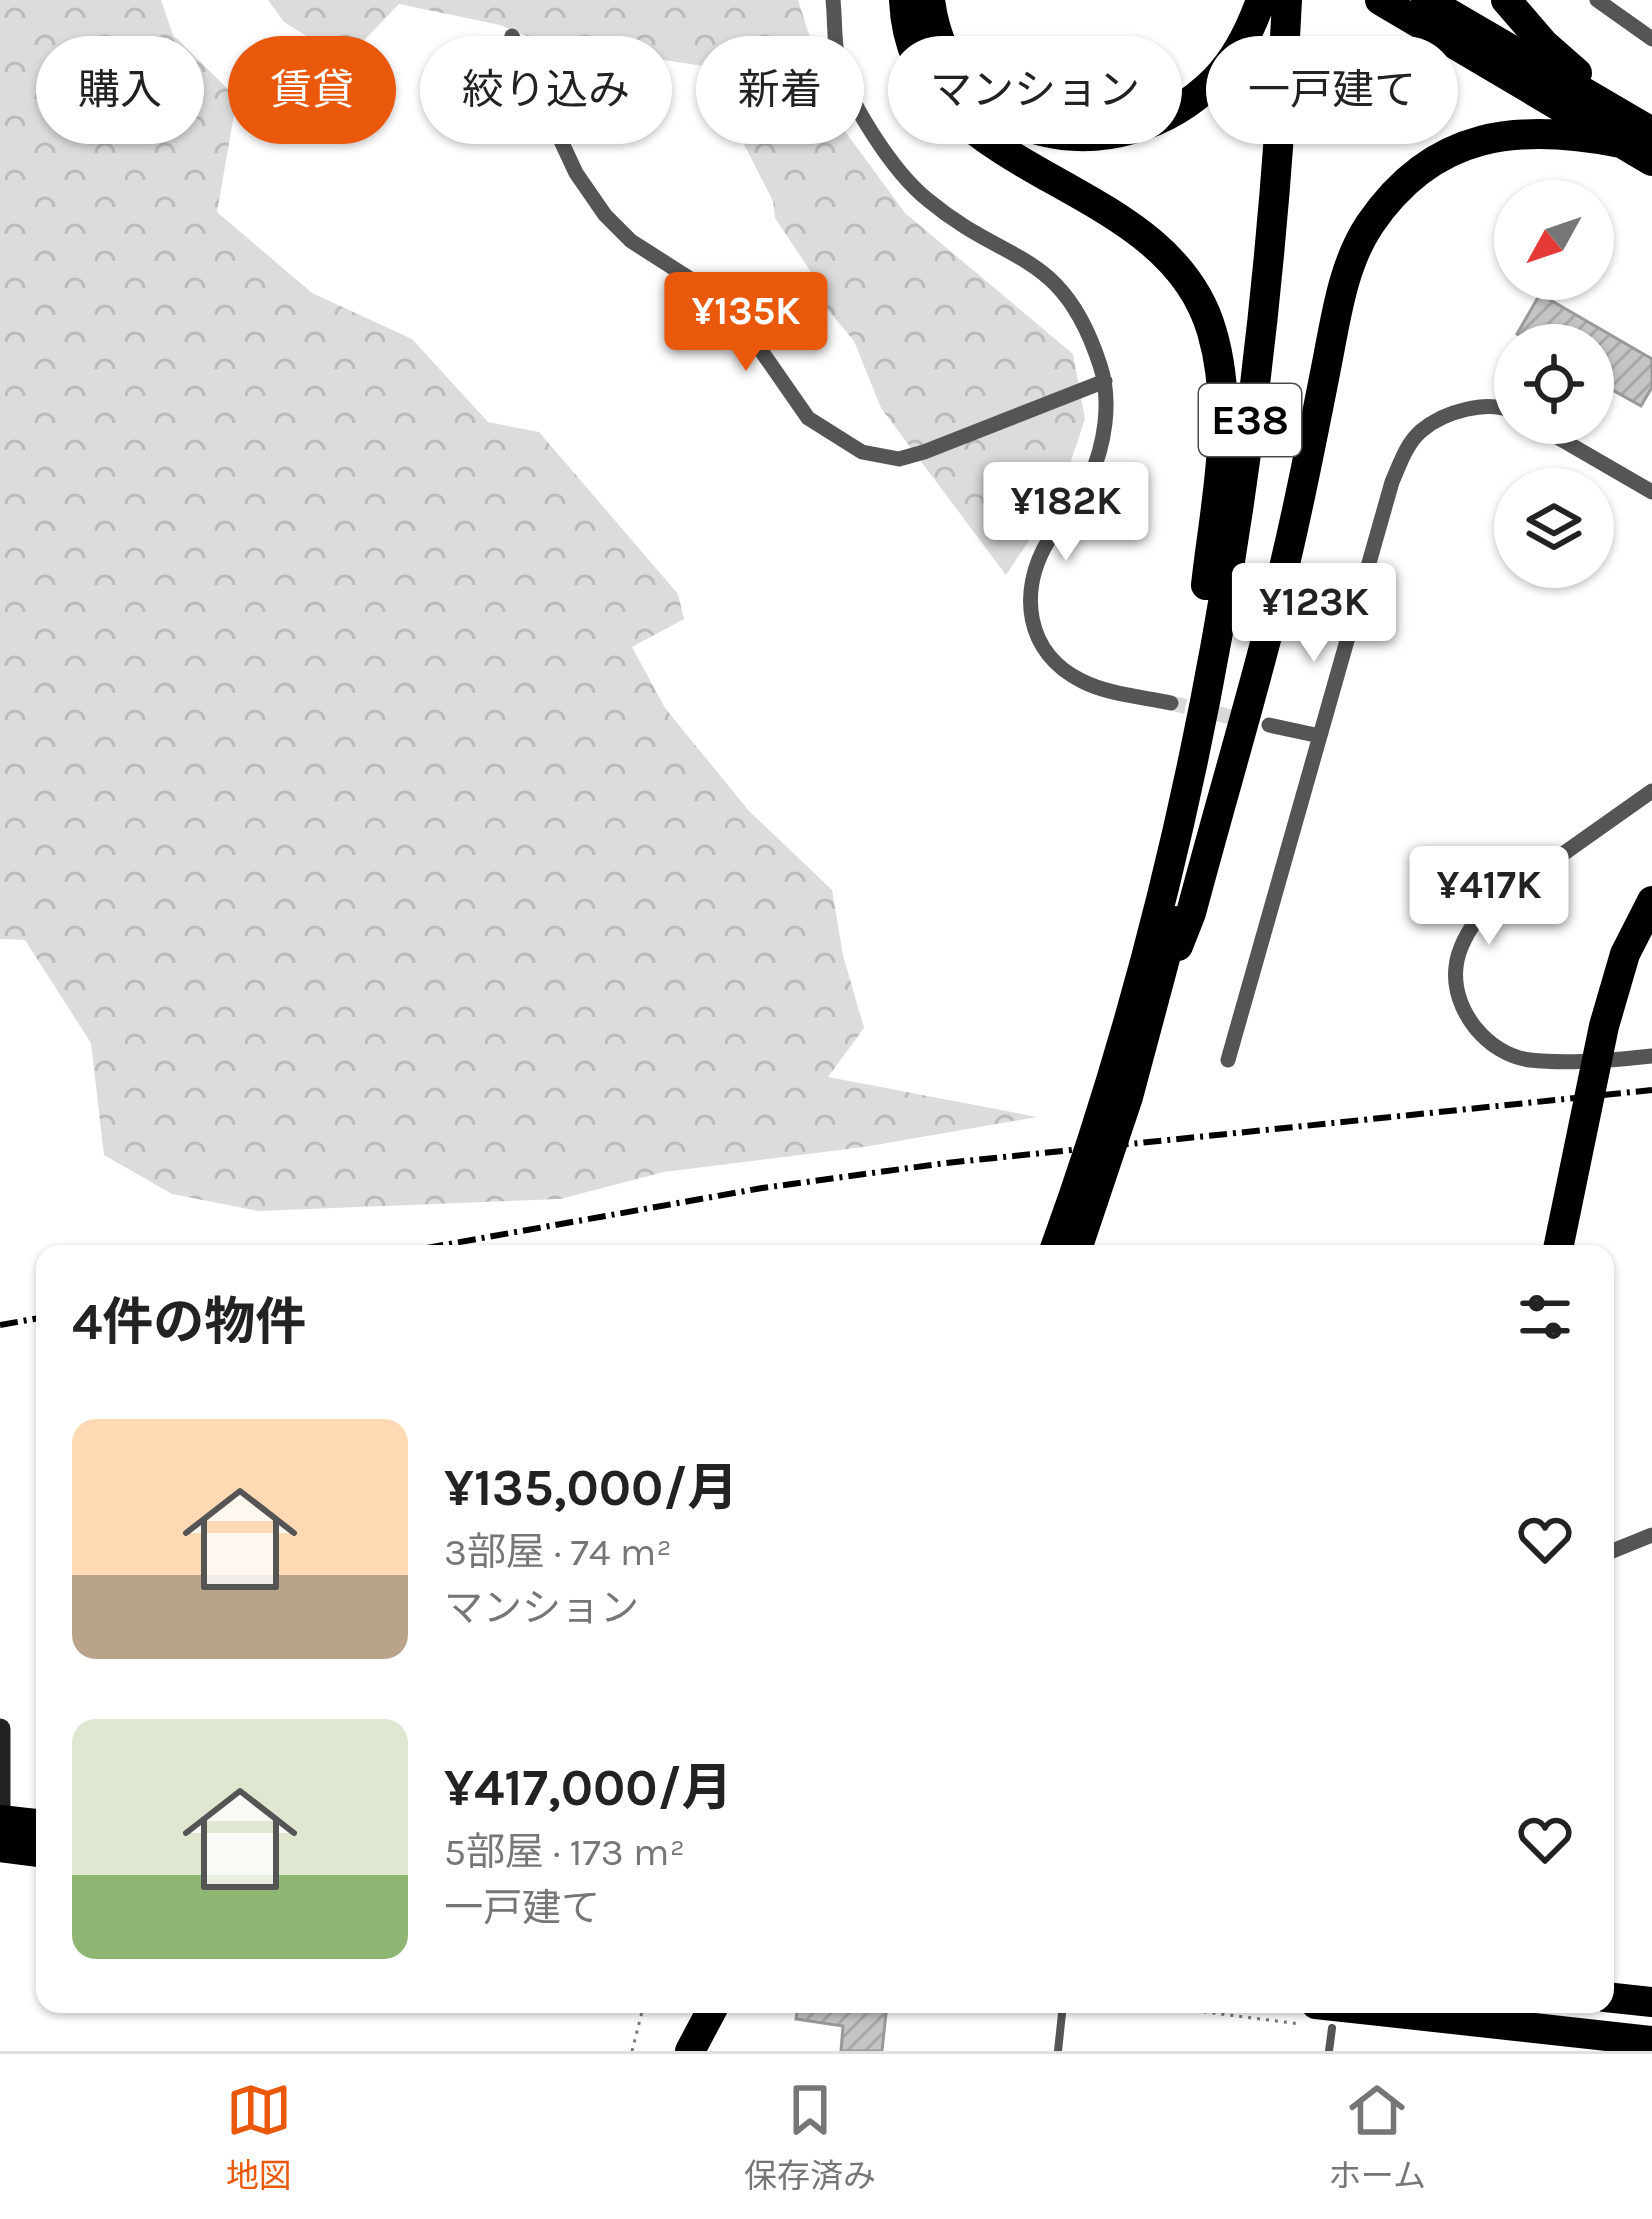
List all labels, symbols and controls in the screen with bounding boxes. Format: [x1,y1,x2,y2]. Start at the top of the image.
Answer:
chip: 購入 [36,36,204,144]
chip: 賃貸 [228,36,396,144]
chip: 絞り込み [420,36,672,144]
chip: 新着 [696,36,864,144]
chip: マンション [888,36,1182,144]
chip: 一戸建て [1206,36,1458,144]
north arrow [1494,180,1614,300]
map controls [1494,180,1614,588]
pin: ¥135K [662,272,830,374]
text: ¥135K [691,288,801,334]
button: locate [1494,324,1614,444]
road number: E38 [1199,384,1301,456]
pin: ¥182K [982,462,1150,564]
button: layers [1494,468,1614,588]
text: ¥182K [1010,478,1122,524]
pin: ¥123K [1230,563,1398,665]
text: ¥123K [1259,579,1369,625]
pin: ¥417K [1405,846,1573,948]
text: ¥417K [1437,862,1541,908]
icon: filters [1512,1284,1578,1350]
text: 4件の物件 [72,1292,306,1352]
text: ¥135,000/月 [444,1458,738,1518]
icon: home [168,1467,312,1611]
icon: heart [1512,1506,1578,1572]
text: 3部屋 · 74 m² [444,1529,672,1575]
text: マンション [444,1585,639,1631]
text: ¥417,000/月 [444,1758,733,1818]
icon: home [168,1767,312,1911]
icon: heart [1512,1806,1578,1872]
text: 5部屋 · 173 m² [444,1829,685,1875]
text: 一戸建て [444,1885,600,1931]
tab: 地図 [226,2077,292,2197]
tab: 保存済み [744,2077,876,2197]
tab: ホーム [1328,2077,1426,2197]

